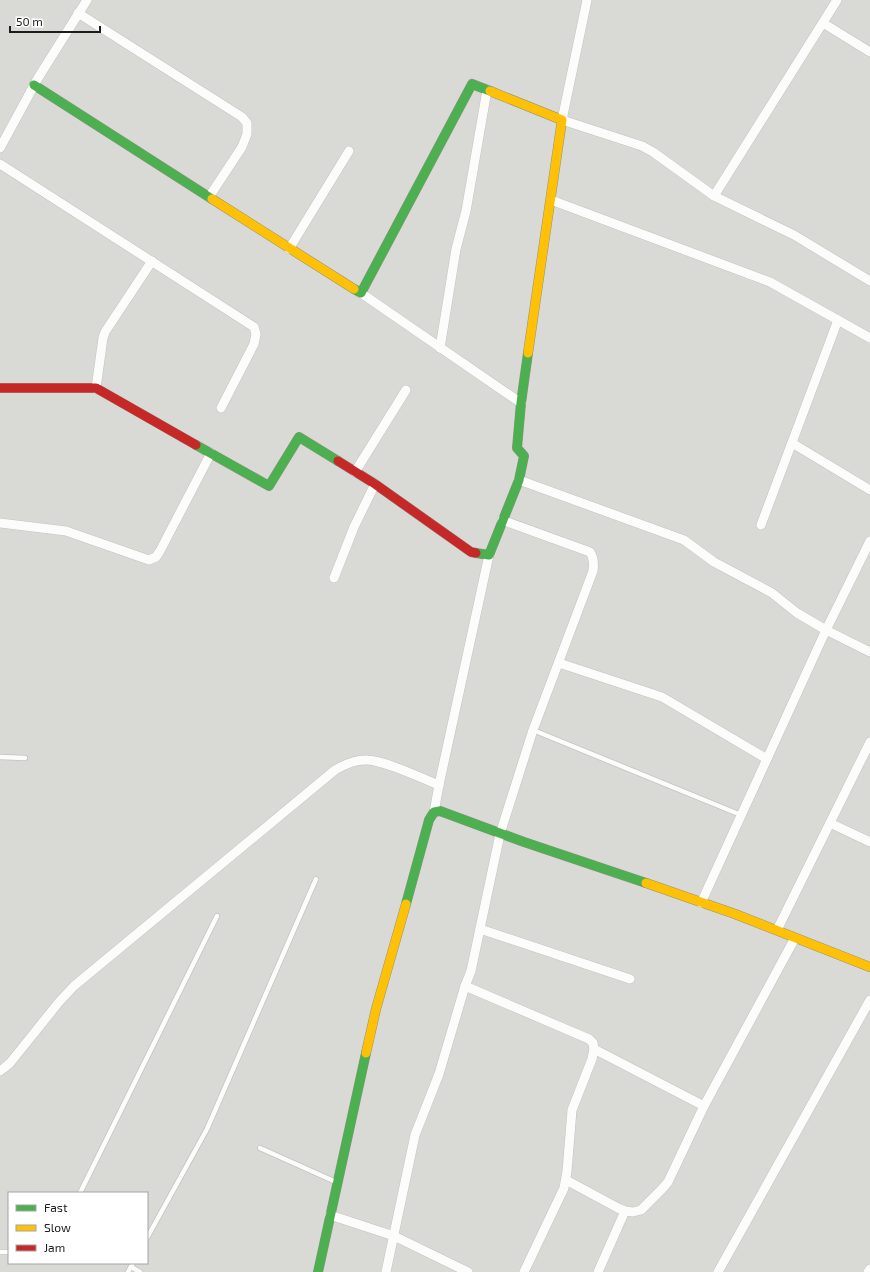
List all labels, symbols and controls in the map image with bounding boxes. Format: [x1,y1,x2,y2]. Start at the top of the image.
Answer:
scale bar [10,8,100,34]
text: 50 m [16,14,43,28]
legend [8,1192,148,1264]
text: Fast [44,1200,68,1214]
text: Slow [44,1220,71,1234]
text: Jam [44,1240,65,1254]

